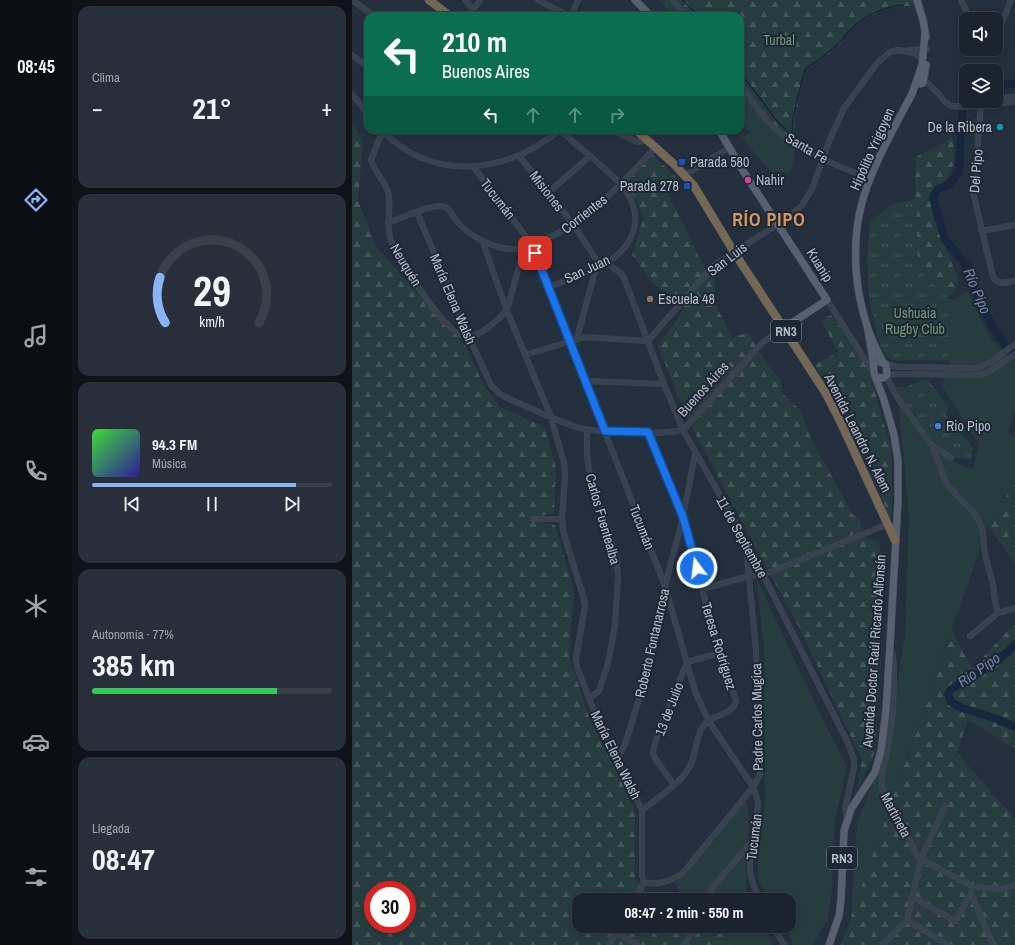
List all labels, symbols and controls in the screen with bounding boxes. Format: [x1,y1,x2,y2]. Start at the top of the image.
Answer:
map controls [959,12,1003,108]
button: sound [959,12,1003,56]
text: 210 m [442,23,507,61]
icon: left [376,28,428,80]
park label: Turbal [763,31,795,49]
text: 08:45 [17,54,55,79]
text: Buenos Aires [442,59,530,84]
button: layers [959,64,1003,108]
text: Clima [92,69,120,86]
text: 21° [192,88,232,128]
text: − [92,93,103,123]
text: + [321,93,332,123]
icon: left [480,104,502,126]
icon: ahead [522,104,544,126]
icon: ahead [564,104,586,126]
icon: right [606,104,628,126]
street label: Hipólito Yrigoyen [846,105,898,193]
place label: De la Ribera [928,118,993,136]
marker: De la Ribera [995,122,1005,132]
street label: Santa Fe [783,129,831,167]
street label: Del Pipo [965,148,987,194]
place label: Parada 580 [690,153,749,171]
marker: Parada 580 [677,157,687,167]
street label: Misiones [526,167,569,215]
place label: Nahir [756,171,784,189]
street label: Tucumán [476,175,520,223]
marker: Nahir [743,175,753,185]
place label: Parada 278 [620,177,679,195]
marker: Parada 278 [682,181,692,191]
icon: directions [22,186,50,214]
street label: Corrientes [557,190,611,238]
district label: RÍO PIPO [732,207,806,232]
pin [518,236,552,270]
street label: San Luis [703,238,751,280]
street label: Neuquén [386,240,426,290]
icon: arrive [524,242,546,264]
street label: Kuanip [803,245,837,285]
street label: María Elena Walsh [426,251,480,347]
street label: San Juan [561,251,613,287]
text: 29 [193,262,231,318]
water label: Río Pipo [958,265,997,317]
place label: Escuela 48 [658,290,715,308]
marker: Escuela 48 [645,294,655,304]
park label: Ushuaia Rugby Club [885,304,945,338]
text: km/h [199,311,225,330]
road number: RN3 [771,320,801,342]
icon: music [22,322,50,350]
street label: Buenos Aires [673,357,733,420]
street label: Avenida Leandro N. Alem [820,370,896,495]
place label: Rio Pipo [946,417,991,435]
marker: Rio Pipo [933,421,943,431]
text: 94.3 FM [152,434,197,455]
text: Música [152,455,186,472]
icon: phone [22,457,50,485]
street label: Carlos Fuentealba [581,471,625,567]
icon: previous [121,493,143,515]
icon: pause [201,493,223,515]
icon: next [281,493,303,515]
street label: 11 de Septiembre [712,493,772,581]
street label: Tucumán [625,502,659,552]
position arrow [676,547,718,589]
street label: Avenida Doctor Raúl Ricardo Alfonsín [858,554,890,749]
street label: Roberto Fontanarrosa [631,586,673,699]
icon: climate [22,592,50,620]
street label: Teresa Rodríguez [697,600,741,692]
text: Autonomía · 77% [92,626,174,643]
text: 385 km [92,645,175,685]
water label: Río Pipo [953,647,1004,692]
street label: Padre Carlos Mugica [747,662,767,771]
street label: 13 de Julio [651,680,687,738]
street label: María Elena Walsh [587,708,645,802]
icon: car [22,728,50,756]
street label: Martineta [877,789,916,841]
street label: Tucumán [742,813,766,861]
text: Llegada [92,820,130,837]
text: 08:47 [92,839,155,879]
road number: RN3 [827,847,857,869]
icon: filters [22,863,50,891]
speed limit sign: 30 [364,881,416,933]
text: 08:47 · 2 min · 550 m [625,902,743,923]

